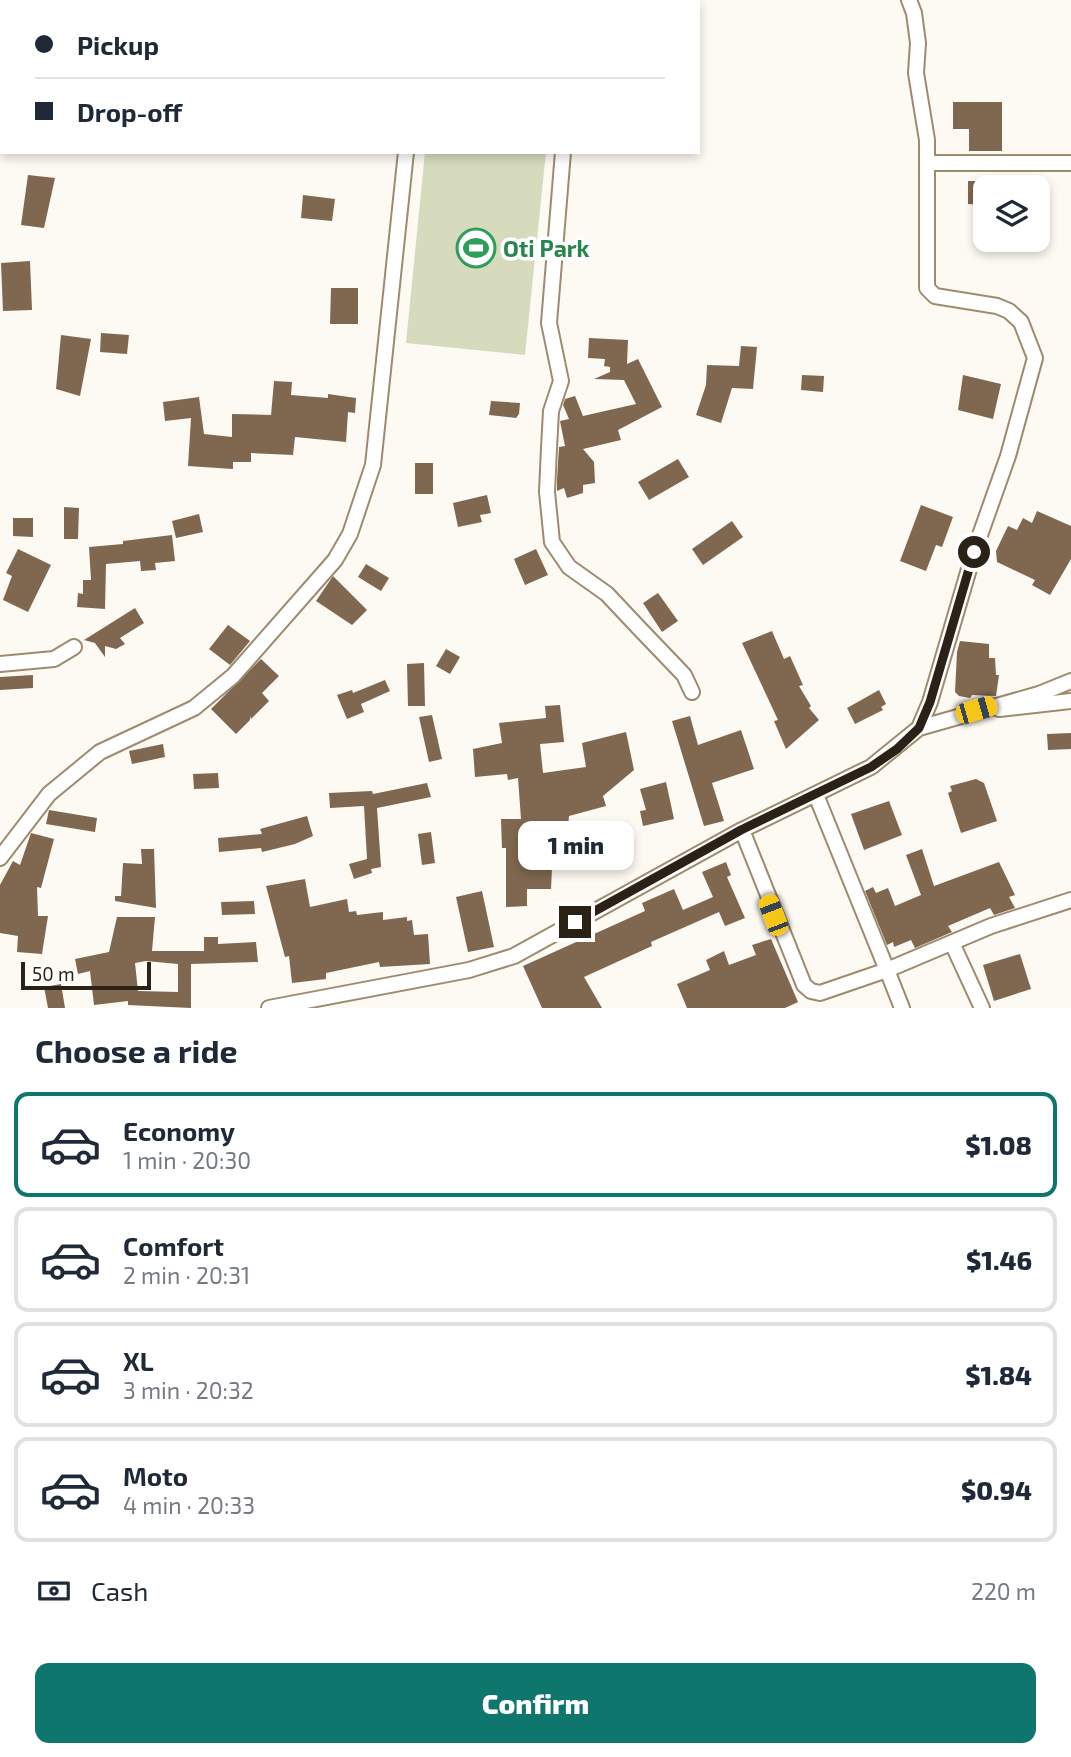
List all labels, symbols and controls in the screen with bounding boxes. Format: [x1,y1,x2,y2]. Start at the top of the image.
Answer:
text: Pickup [77,29,159,60]
text: Drop-off [77,96,182,127]
map controls [973,175,1050,252]
button: layers [973,175,1050,252]
sports icon: Oti Park [455,227,497,269]
place label: Oti Park [503,234,590,262]
route start [958,536,990,568]
car [953,694,1000,726]
callout: 1 min [517,820,633,870]
text: 1 min [548,831,604,859]
car [756,892,791,938]
route end [559,906,591,938]
scale bar [21,959,150,991]
text: 50 m [32,962,75,985]
text: Choose a ride [35,1031,238,1069]
icon: car [39,1113,102,1176]
text: Economy [123,1115,235,1146]
text: $1.08 [965,1129,1032,1160]
text: 1 min · 20:30 [123,1146,251,1174]
icon: car [39,1228,102,1291]
text: Comfort [123,1230,224,1261]
text: $1.46 [966,1244,1032,1275]
text: 2 min · 20:31 [123,1261,250,1289]
icon: car [39,1343,102,1406]
text: XL [123,1345,154,1376]
text: $1.84 [965,1359,1032,1390]
text: 3 min · 20:32 [123,1376,254,1404]
icon: car [39,1458,102,1521]
text: Moto [123,1460,188,1491]
text: $0.94 [961,1474,1032,1505]
text: 4 min · 20:33 [123,1491,255,1519]
icon: cash [35,1572,73,1610]
text: Cash [91,1575,148,1606]
text: 220 m [971,1577,1036,1605]
button: Confirm [35,1663,1036,1743]

